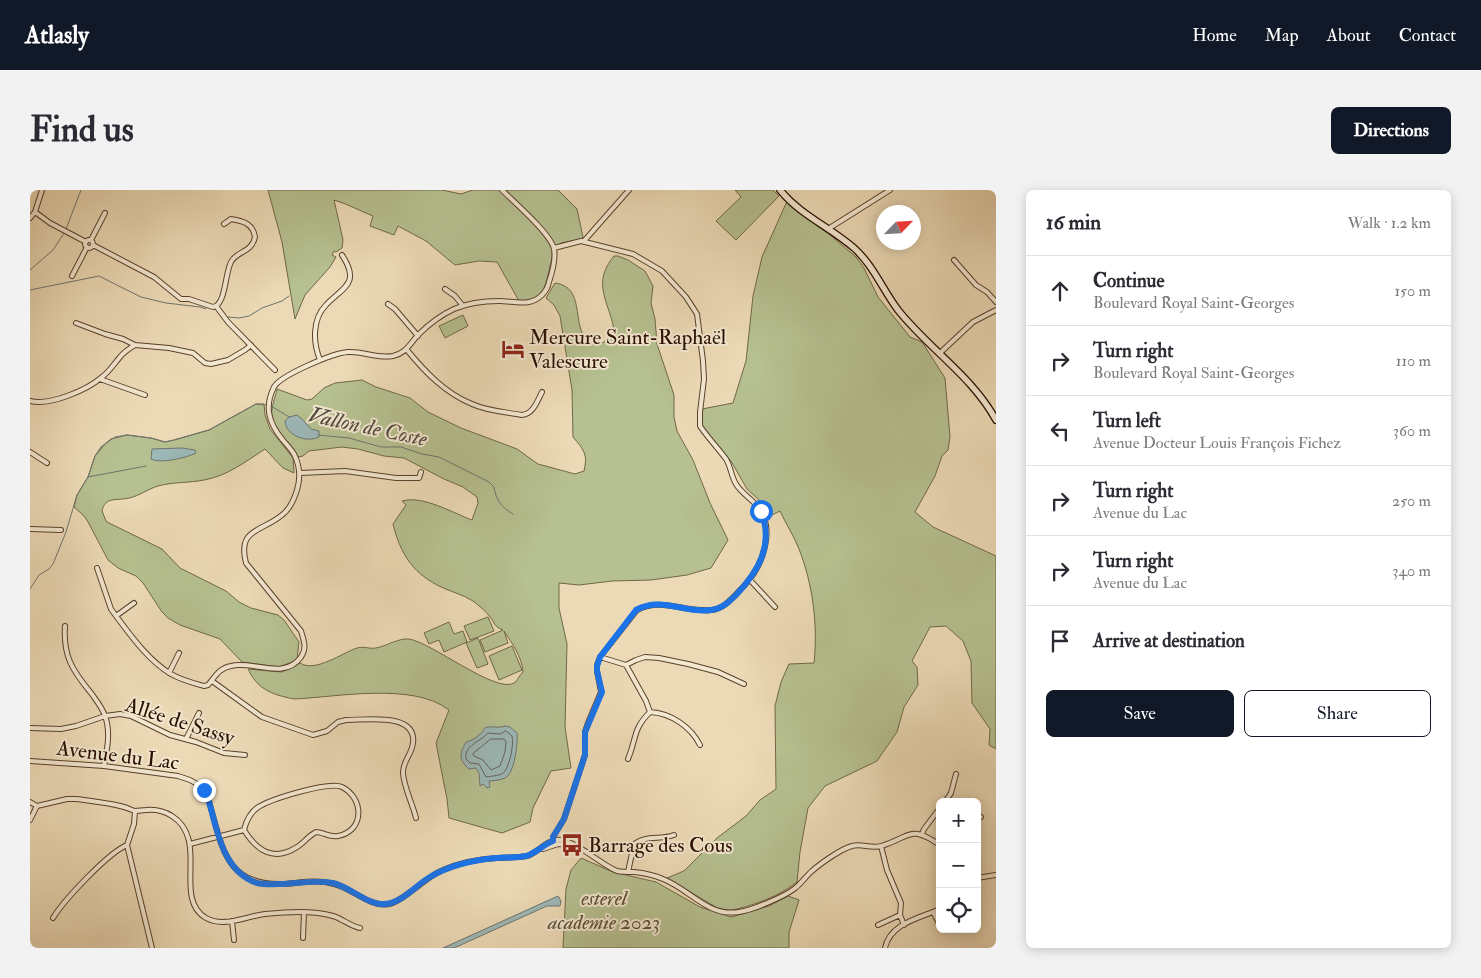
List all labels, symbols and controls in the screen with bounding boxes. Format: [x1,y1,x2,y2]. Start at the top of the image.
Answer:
text: Atlasly [25,20,89,51]
text: Home [1192,24,1237,47]
text: Map [1265,24,1299,47]
text: About [1327,24,1371,47]
text: Contact [1399,24,1456,47]
button: Directions [1331,107,1451,154]
text: Find us [30,108,134,152]
north arrow [876,205,921,250]
text: 16 min [1046,209,1101,236]
text: Walk · 1.2 km [1348,213,1431,233]
text: Continue [1093,269,1164,293]
icon: ahead [1046,277,1074,305]
text: 150 m [1394,281,1431,301]
text: Boulevard Royal Saint-Georges [1093,293,1294,313]
place label: Mercure Saint-Raphaël Valescure [529,324,727,375]
hotel icon: Mercure Saint-Raphaël Valescure [500,336,526,362]
text: Turn right [1093,339,1173,363]
icon: right [1046,347,1074,375]
text: 110 m [1396,351,1431,371]
text: Boulevard Royal Saint-Georges [1093,363,1294,383]
water label: Vallon de Coste [306,401,430,453]
text: Turn left [1093,409,1161,433]
icon: left [1046,417,1074,445]
text: 360 m [1393,421,1431,441]
text: Avenue Docteur Louis François Fichez [1093,433,1341,453]
text: Turn right [1093,479,1173,503]
icon: right [1046,487,1074,515]
text: 250 m [1392,491,1431,511]
route start [750,500,773,523]
text: Avenue du Lac [1093,503,1187,523]
text: Turn right [1093,549,1173,573]
icon: right [1046,557,1074,585]
text: 340 m [1392,561,1431,581]
text: Avenue du Lac [1093,573,1187,593]
icon: arrive [1046,627,1074,655]
text: Arrive at destination [1093,629,1245,653]
button: Save [1046,690,1234,737]
button: Share [1244,690,1431,737]
street label: Allée de Sassy [121,691,239,752]
street label: Avenue du Lac [54,734,181,776]
route end [193,779,216,802]
map controls [936,798,981,933]
button: + [936,798,981,843]
bus stop icon: Barrage des Cous [559,832,585,858]
place label: Barrage des Cous [588,832,733,859]
button: − [936,843,981,888]
park label: esterel academie 2023 [547,885,660,936]
button: locate [936,888,981,933]

